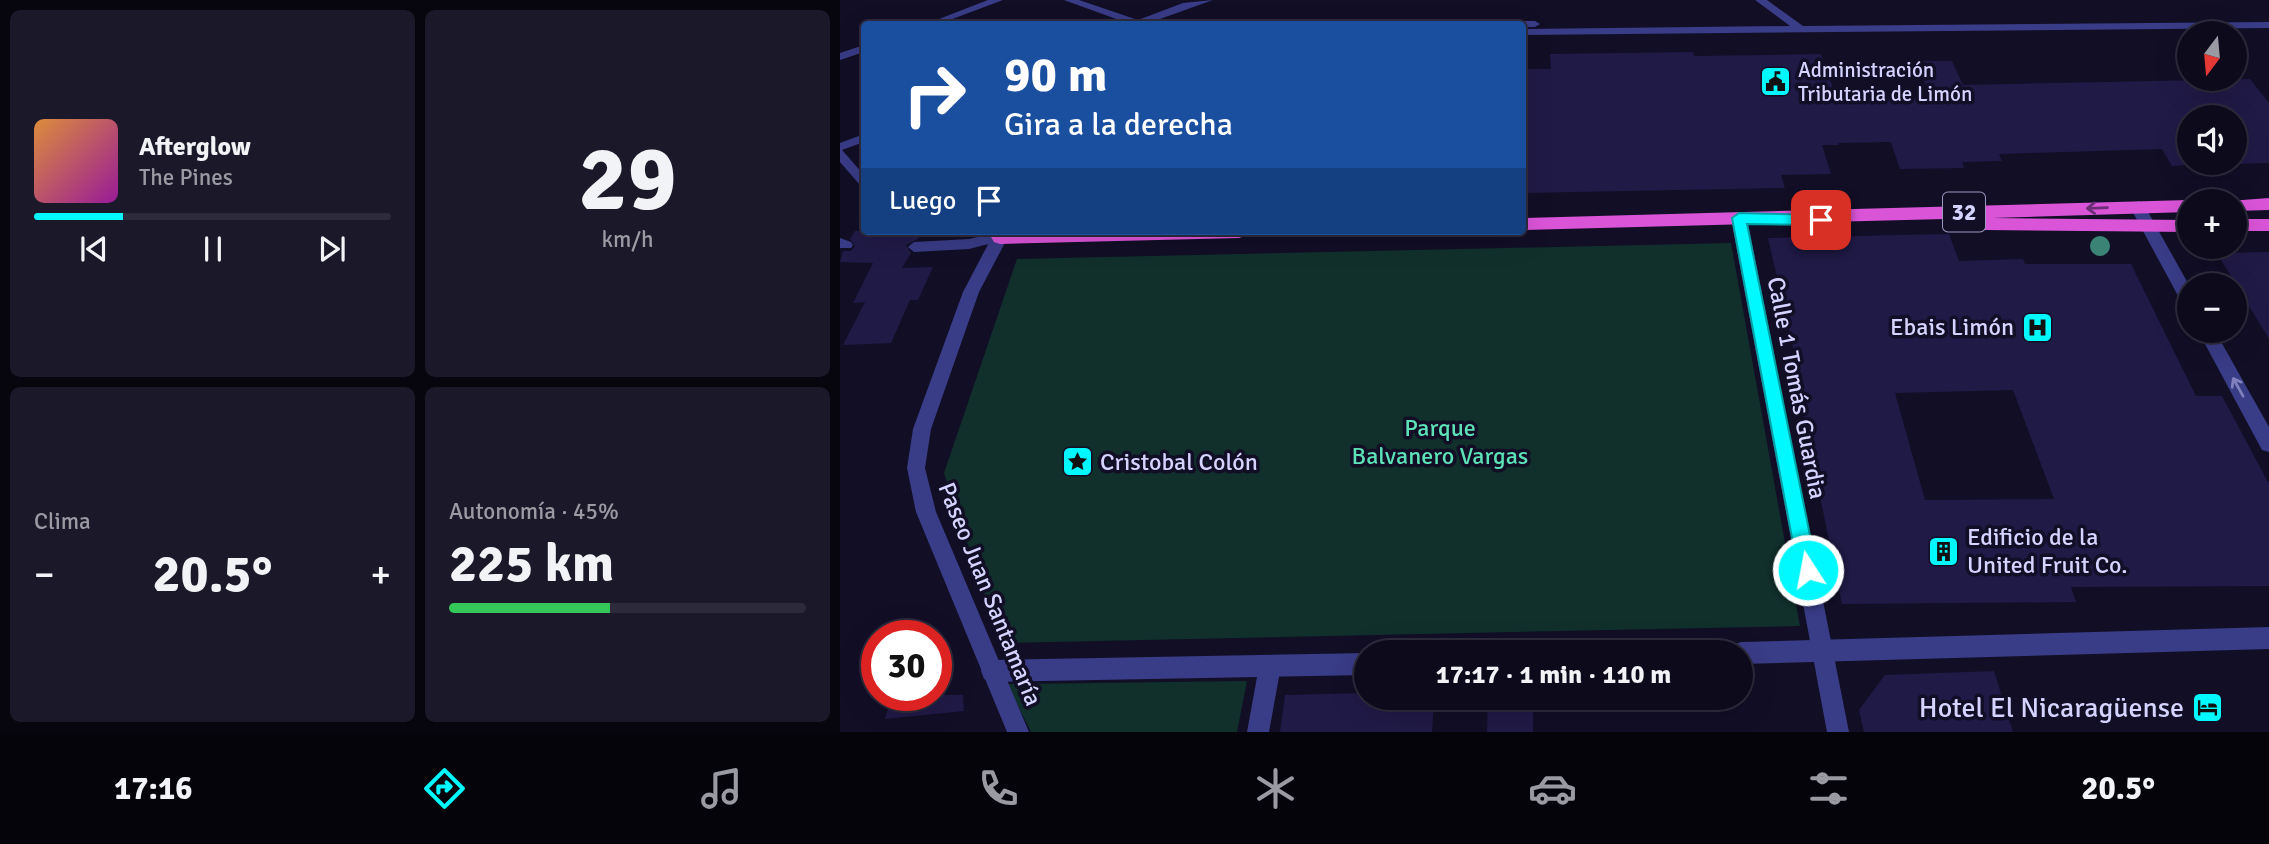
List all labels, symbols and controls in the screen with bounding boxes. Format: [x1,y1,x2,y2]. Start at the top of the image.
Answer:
north arrow [2177,21,2247,91]
map controls [2177,21,2247,343]
text: 90 m [1004,45,1107,105]
icon: right [889,49,980,140]
place label: Administración Tributaria de Limón [1798,57,1972,107]
public building icon: Administración Tributaria de Limón [1758,65,1792,99]
text: Gira a la derecha [1004,105,1233,144]
button: sound [2177,105,2247,175]
text: 29 [578,123,677,236]
text: Afterglow [139,131,251,163]
text: The Pines [139,163,233,192]
icon: arrive [970,182,1008,220]
text: Luego [889,185,956,217]
button: + [2177,189,2247,259]
pin [1791,190,1851,250]
road number: 32 [1943,192,1985,232]
icon: arrive [1802,201,1840,239]
one-way arrow [2085,202,2108,215]
text: km/h [601,225,654,254]
icon: previous [75,230,113,268]
icon: pause [194,230,232,268]
icon: next [313,230,351,268]
button: − [2177,273,2247,343]
street label: Calle 1 Tomás Guardia [1761,274,1833,502]
hospital icon: Ebais Limón [2020,310,2054,344]
place label: Ebais Limón [1890,312,2014,342]
one-way arrow [2231,378,2245,398]
park label: Parque Balvanero Vargas [1352,413,1528,471]
place icon: Cristobal Colón [1060,445,1094,479]
place label: Cristobal Colón [1100,447,1258,477]
street label: Paseo Juan Santamaría [931,478,1049,710]
text: Autonomía · 45% [449,497,619,526]
text: Clima [34,507,91,536]
place label: Edificio de la United Fruit Co. [1967,522,2128,580]
text: 225 km [449,532,614,596]
position arrow [1771,533,1845,607]
building icon: Edificio de la United Fruit Co. [1927,534,1961,568]
text: 20.5° [153,542,272,606]
text: − [34,551,55,598]
text: + [370,551,391,598]
speed limit sign: 30 [861,620,952,711]
text: 17:17 · 1 min · 110 m [1436,659,1671,691]
hotel icon: Hotel El Nicaragüense [2190,690,2224,724]
place label: Hotel El Nicaragüense [1919,691,2184,725]
icon: directions [420,764,469,813]
icon: music [697,764,746,813]
icon: phone [974,764,1023,813]
icon: climate [1251,764,1300,813]
icon: car [1528,764,1577,813]
icon: filters [1804,764,1853,813]
text: 17:16 [114,769,192,808]
text: 20.5° [2081,769,2155,808]

